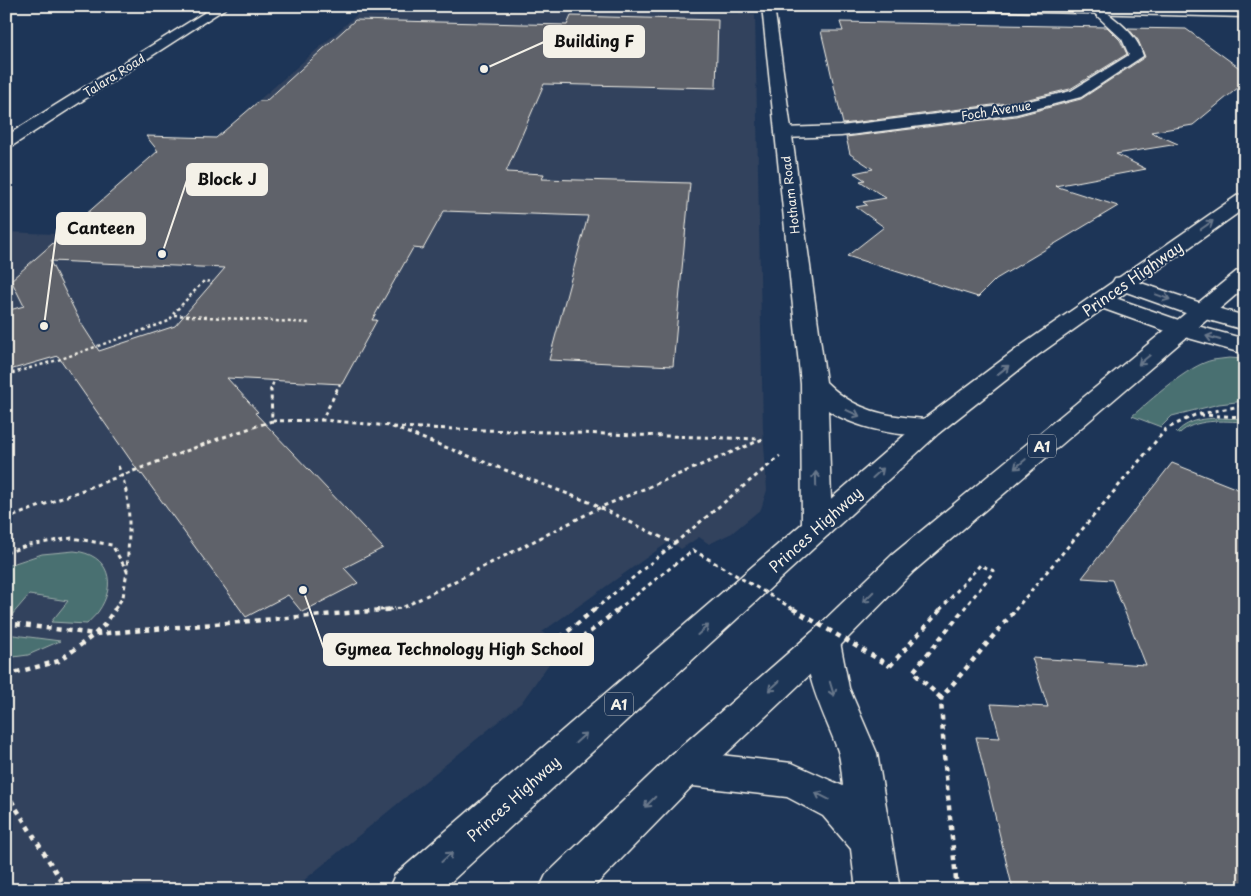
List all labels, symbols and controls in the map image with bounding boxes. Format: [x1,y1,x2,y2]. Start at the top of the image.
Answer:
callout: Building F [544,26,644,57]
text: Building F [554,28,635,52]
street label: Talara Road [80,49,148,101]
street label: Foch Avenue [960,95,1033,124]
street label: Hotham Road [776,155,804,235]
callout: Block J [187,164,267,195]
text: Block J [197,166,257,190]
callout: Canteen [57,213,145,244]
text: Canteen [67,215,135,239]
one-way arrow [1199,220,1213,230]
street label: Princes Highway [1077,235,1187,321]
one-way arrow [1155,293,1170,302]
one-way arrow [1206,332,1222,342]
one-way arrow [1138,354,1151,366]
one-way arrow [996,365,1009,376]
one-way arrow [845,408,860,418]
road number: A1 [1028,434,1056,458]
one-way arrow [1014,459,1027,470]
one-way arrow [871,468,884,479]
one-way arrow [812,471,821,487]
street label: Princes Highway [763,481,867,577]
one-way arrow [862,591,874,603]
one-way arrow [696,624,709,636]
callout: Gymea Technology High School [324,634,593,665]
text: Gymea Technology High School [335,636,583,660]
one-way arrow [768,680,780,692]
one-way arrow [828,681,838,697]
road number: A1 [605,692,633,716]
one-way arrow [575,732,588,744]
street label: Princes Highway [461,750,565,846]
one-way arrow [815,790,830,800]
one-way arrow [643,796,656,808]
one-way arrow [440,852,453,863]

